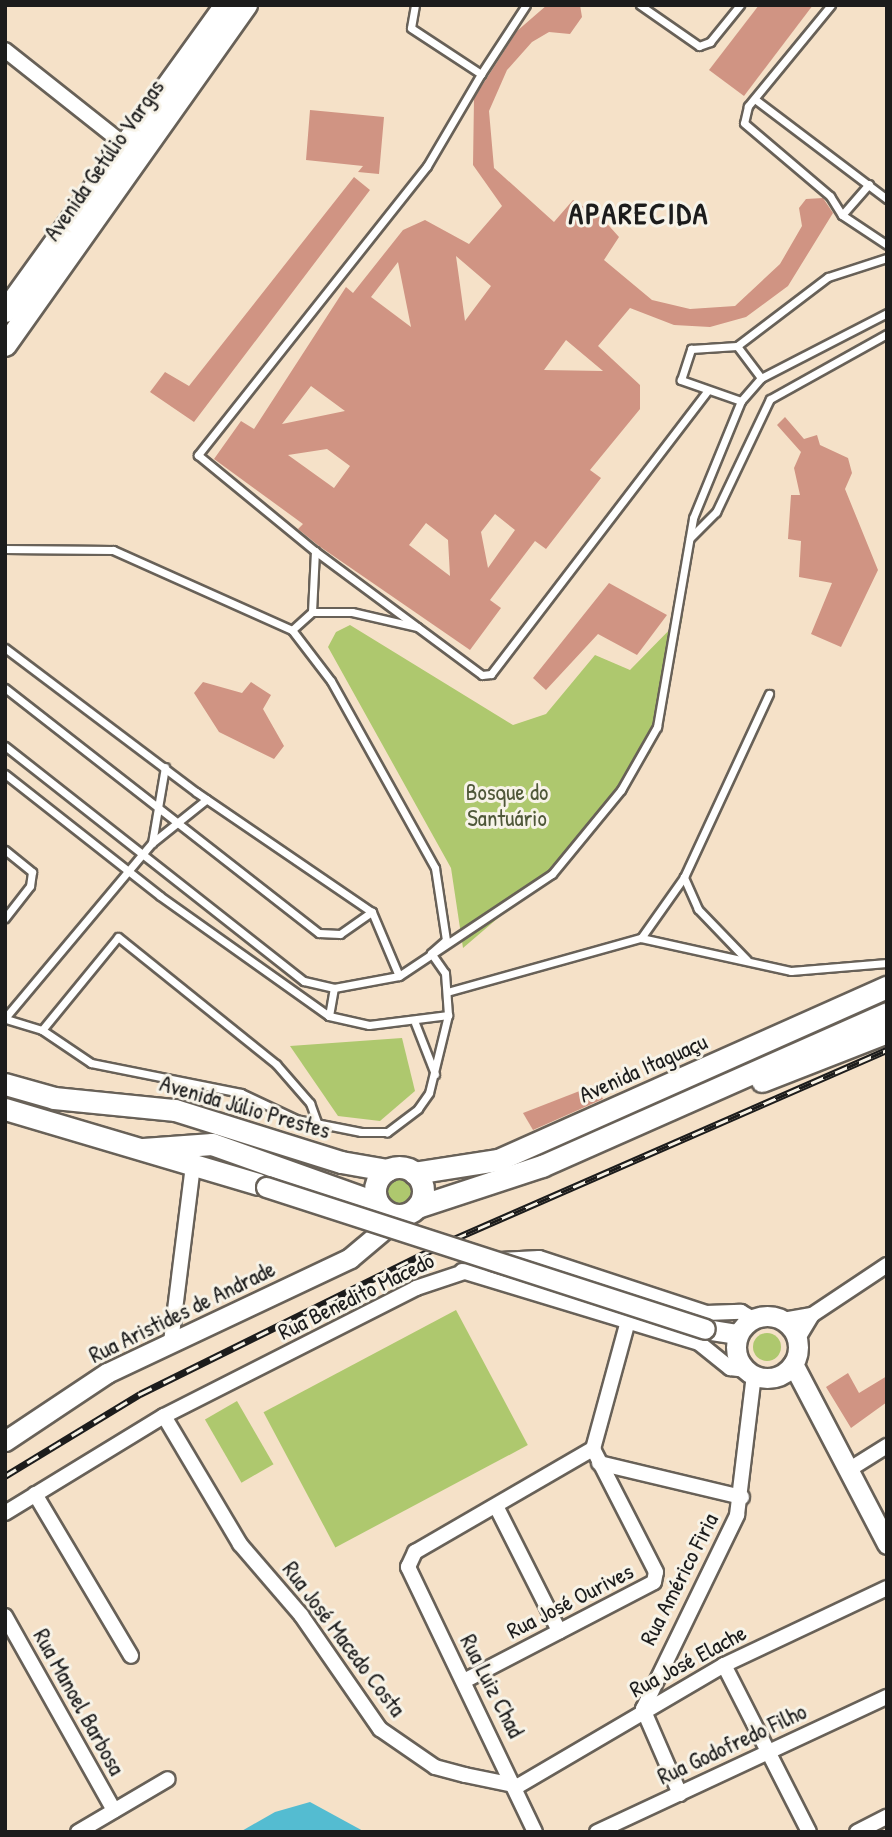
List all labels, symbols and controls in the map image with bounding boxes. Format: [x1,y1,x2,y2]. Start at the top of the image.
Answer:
street label: Avenida Getúlio Vargas [38,74,170,246]
district label: APARECIDA [570,195,708,231]
park label: Bosque do Santuário [466,778,548,832]
street label: Avenida Itaguaçu [575,1027,711,1109]
street label: Avenida Júlio Prestes [157,1070,333,1144]
street label: Rua Benedito Macedo [274,1246,438,1346]
street label: Rua Aristides de Andrade [85,1255,279,1369]
street label: Rua Américo Firia [634,1508,724,1650]
street label: Rua José Macedo Costa [277,1556,411,1722]
street label: Rua José Ourives [502,1557,638,1645]
street label: Rua José Elache [625,1619,751,1703]
street label: Rua Manoel Barbosa [27,1624,131,1780]
street label: Rua Luiz Chad [454,1630,530,1742]
street label: Rua Godofredo Filho [653,1697,811,1791]

